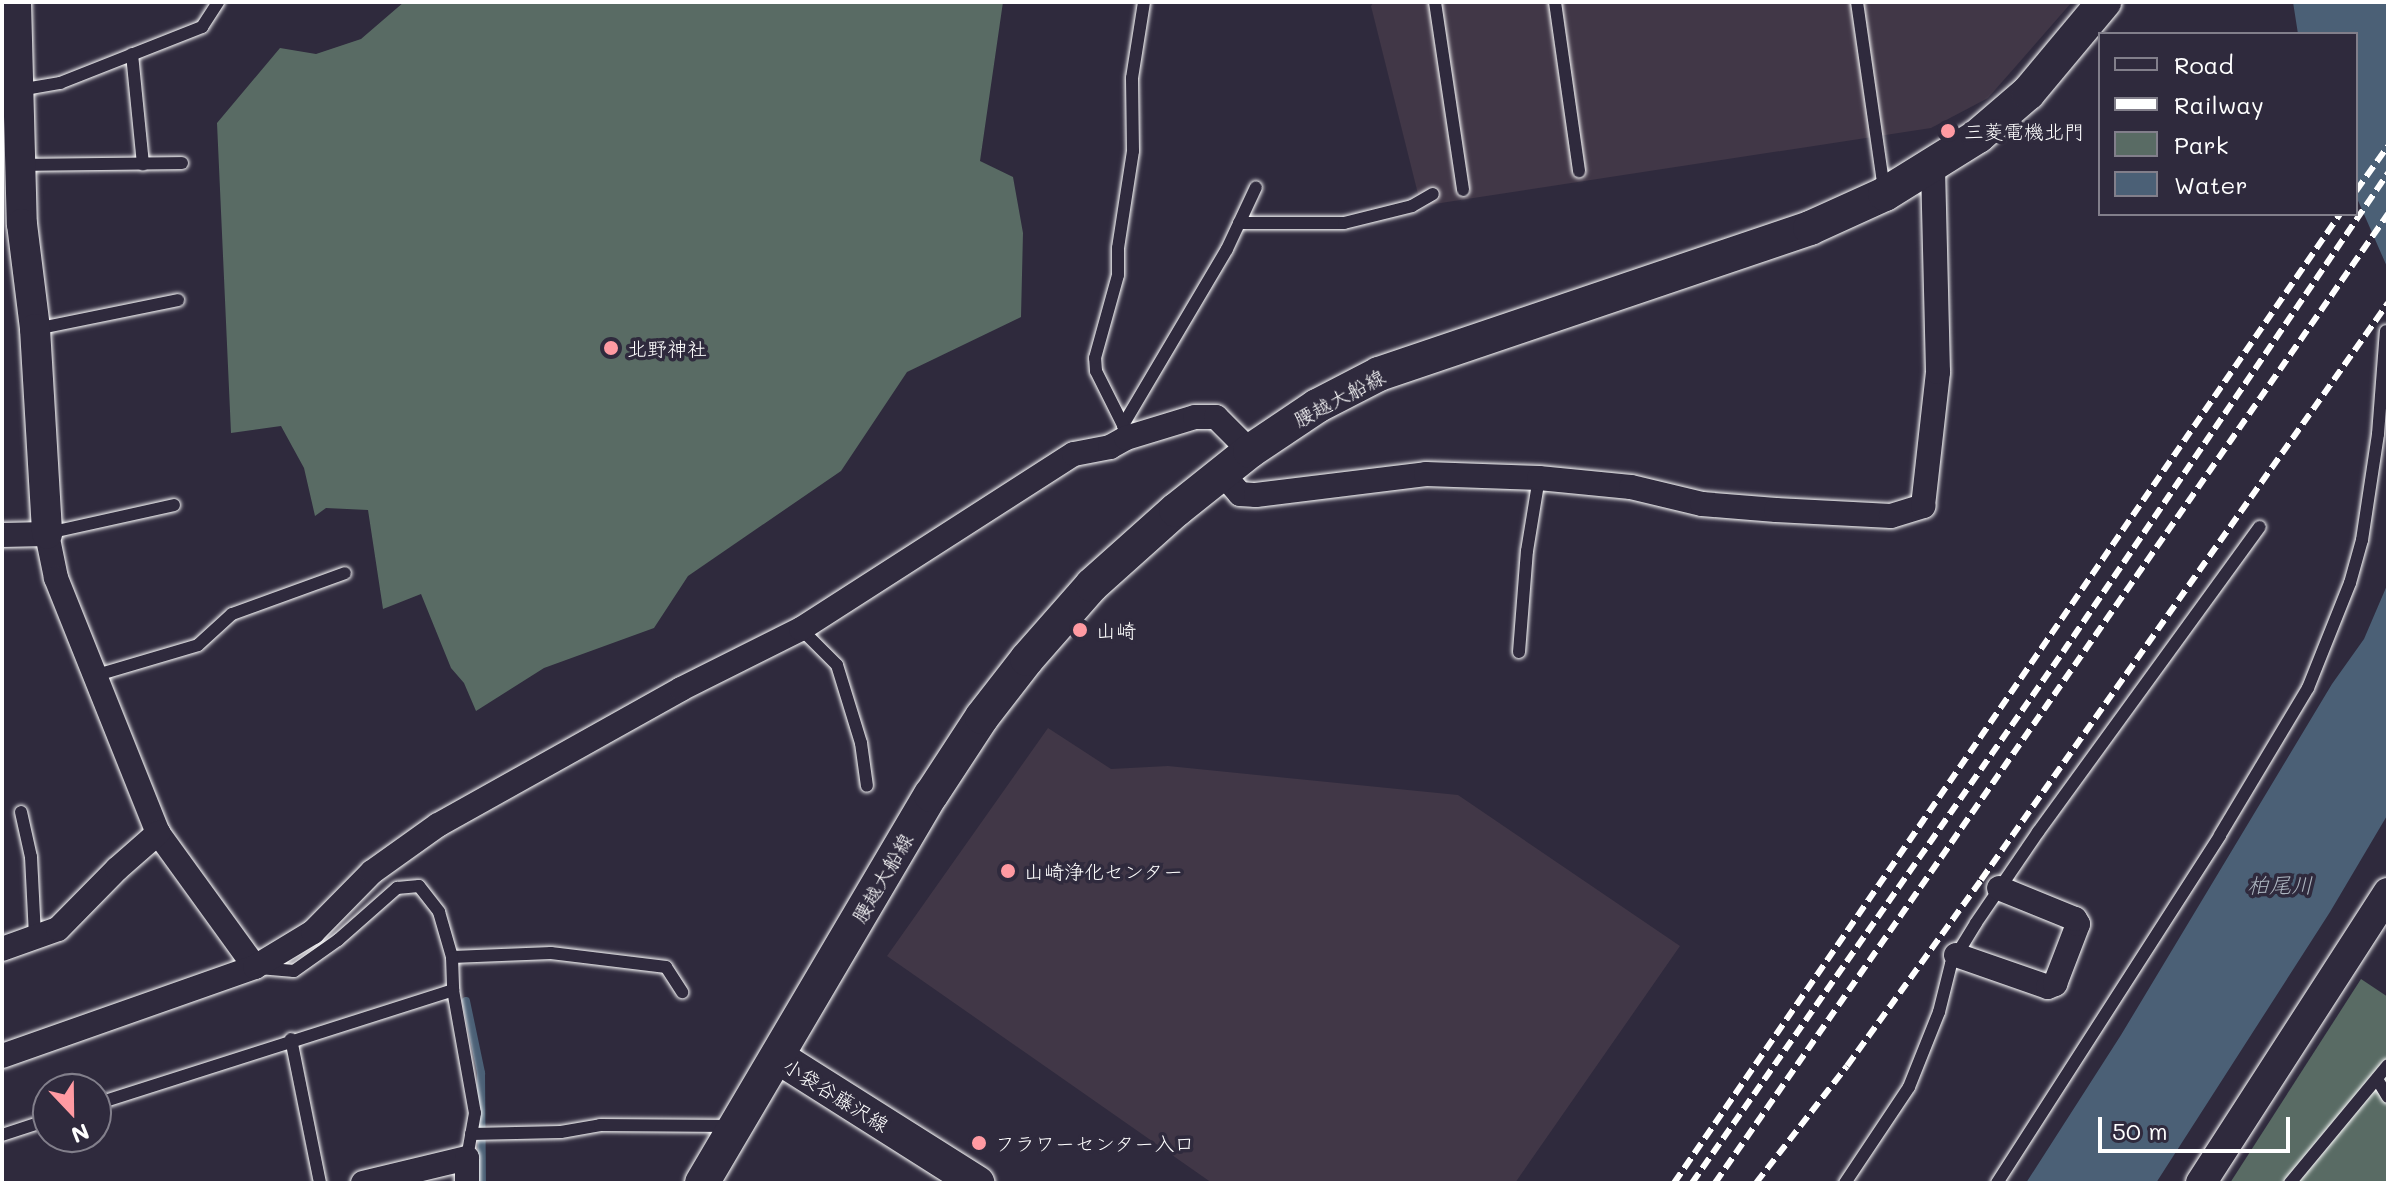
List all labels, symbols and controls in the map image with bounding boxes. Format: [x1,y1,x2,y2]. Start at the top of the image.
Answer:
legend [2098,32,2358,216]
text: Road [2174,49,2234,80]
text: Railway [2174,89,2264,120]
place label: 三菱電機北門 [1964,119,2084,143]
marker: 三菱電機北門 [1939,122,1957,140]
text: Park [2174,129,2228,160]
text: Water [2174,169,2248,200]
place label: 北野神社 [627,336,707,360]
marker: 北野神社 [602,339,620,357]
street label: 腰越大船線 [1289,364,1389,432]
place label: 山崎 [1096,618,1136,642]
marker: 山崎 [1071,621,1089,639]
street label: 腰越大船線 [847,829,917,927]
place label: 山崎浄化センター [1024,859,1184,883]
marker: 山崎浄化センター [999,862,1017,880]
water label: 柏尾川 [2247,872,2313,898]
street label: 小袋谷藤沢線 [779,1053,893,1137]
north arrow [32,1073,112,1153]
scale bar [2102,1101,2294,1151]
text: 50 m [2112,1115,2168,1146]
text: N [67,1117,94,1150]
place label: フラワーセンター入口 [995,1131,1195,1155]
marker: フラワーセンター入口 [970,1134,988,1152]

